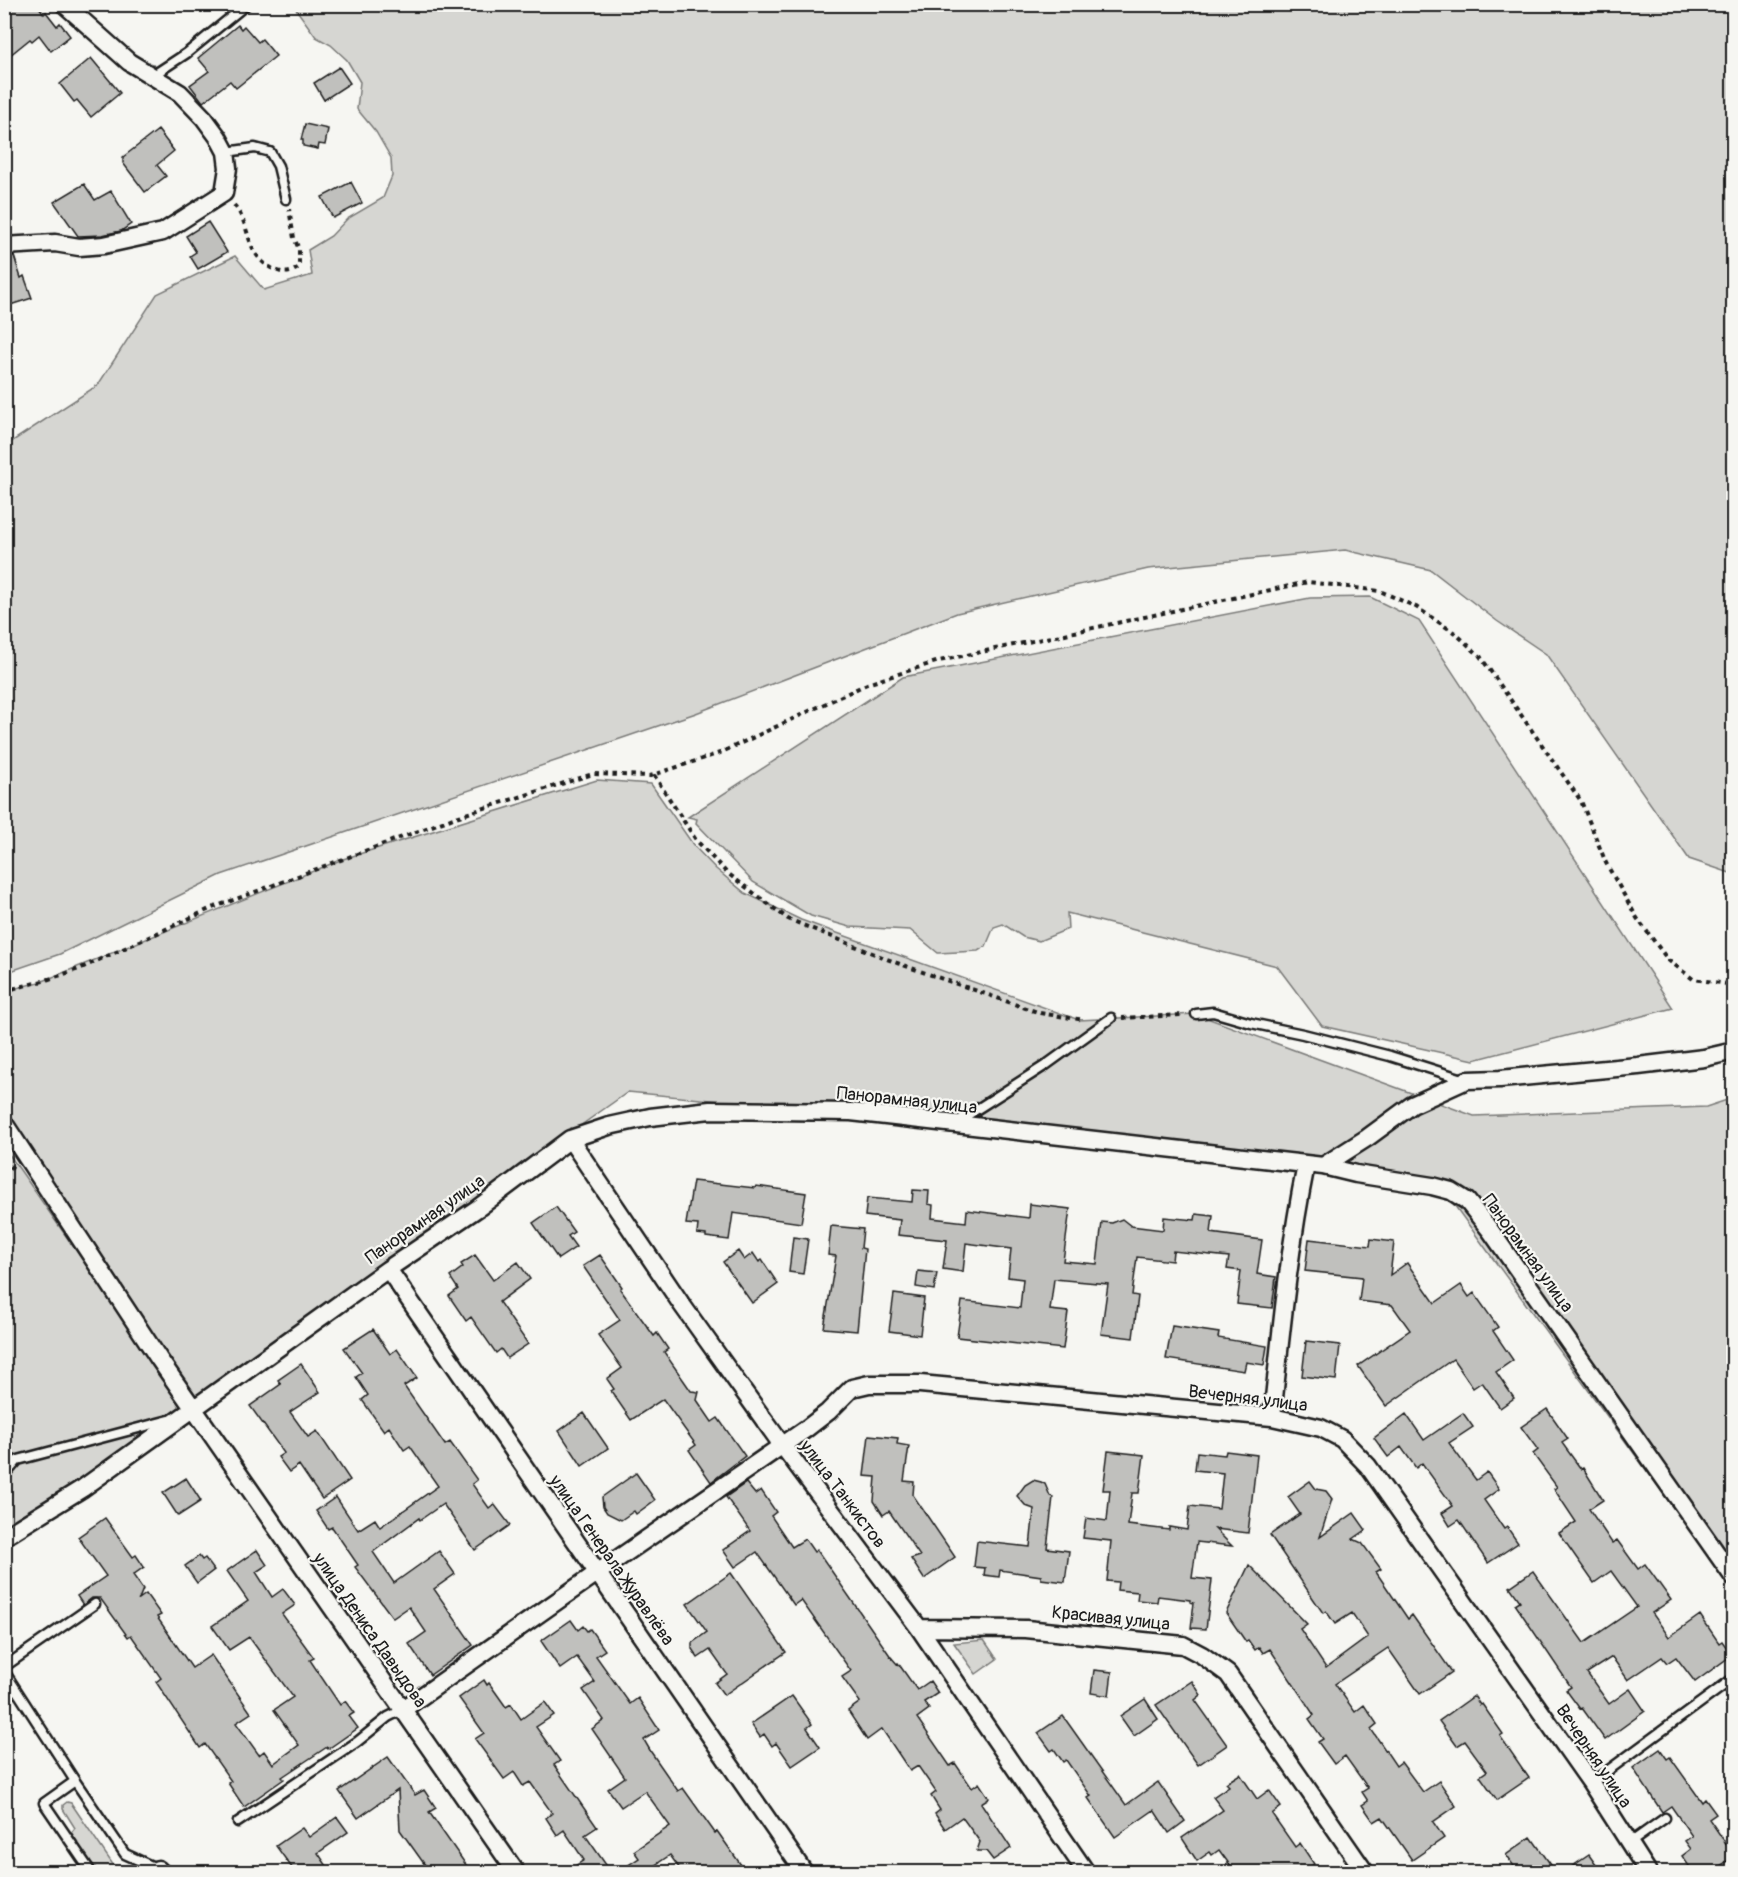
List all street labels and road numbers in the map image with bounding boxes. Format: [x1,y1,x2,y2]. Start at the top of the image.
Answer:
street label: Панорамная улица [836,1082,978,1119]
street label: Панорамная улица [361,1170,490,1269]
street label: Панорамная улица [1477,1189,1578,1317]
street label: Вечерняя улица [1187,1380,1309,1417]
street label: улица Танкистов [794,1435,891,1553]
street label: улица Генерала Журавлёва [543,1470,679,1650]
street label: улица Дениса Давыдова [307,1547,432,1712]
street label: Красивая улица [1051,1601,1171,1636]
street label: Вечерняя улица [1550,1700,1637,1813]

